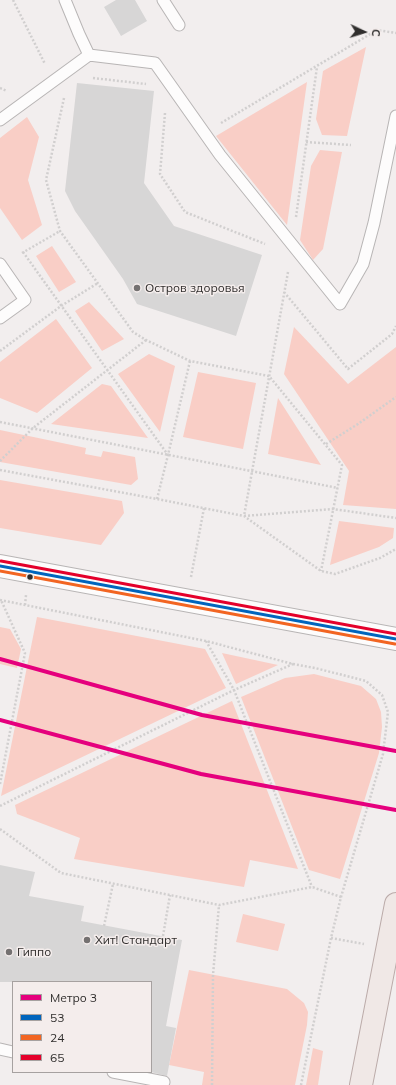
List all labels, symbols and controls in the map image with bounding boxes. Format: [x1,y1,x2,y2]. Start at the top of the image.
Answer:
north arrow [344,12,384,52]
text: С [369,29,383,37]
place label: Остров здоровья [145,281,245,295]
marker: Остров здоровья [132,283,142,293]
unlabelled marker [25,572,35,582]
place label: Хит! Стандарт [95,933,177,947]
marker: Хит! Стандарт [82,935,92,945]
place label: Гиппо [17,945,51,959]
marker: Гиппо [4,947,14,957]
legend [12,981,152,1073]
text: Метро 3 [50,990,97,1005]
text: 53 [50,1010,64,1025]
text: 24 [50,1030,64,1045]
text: 65 [50,1050,64,1065]

